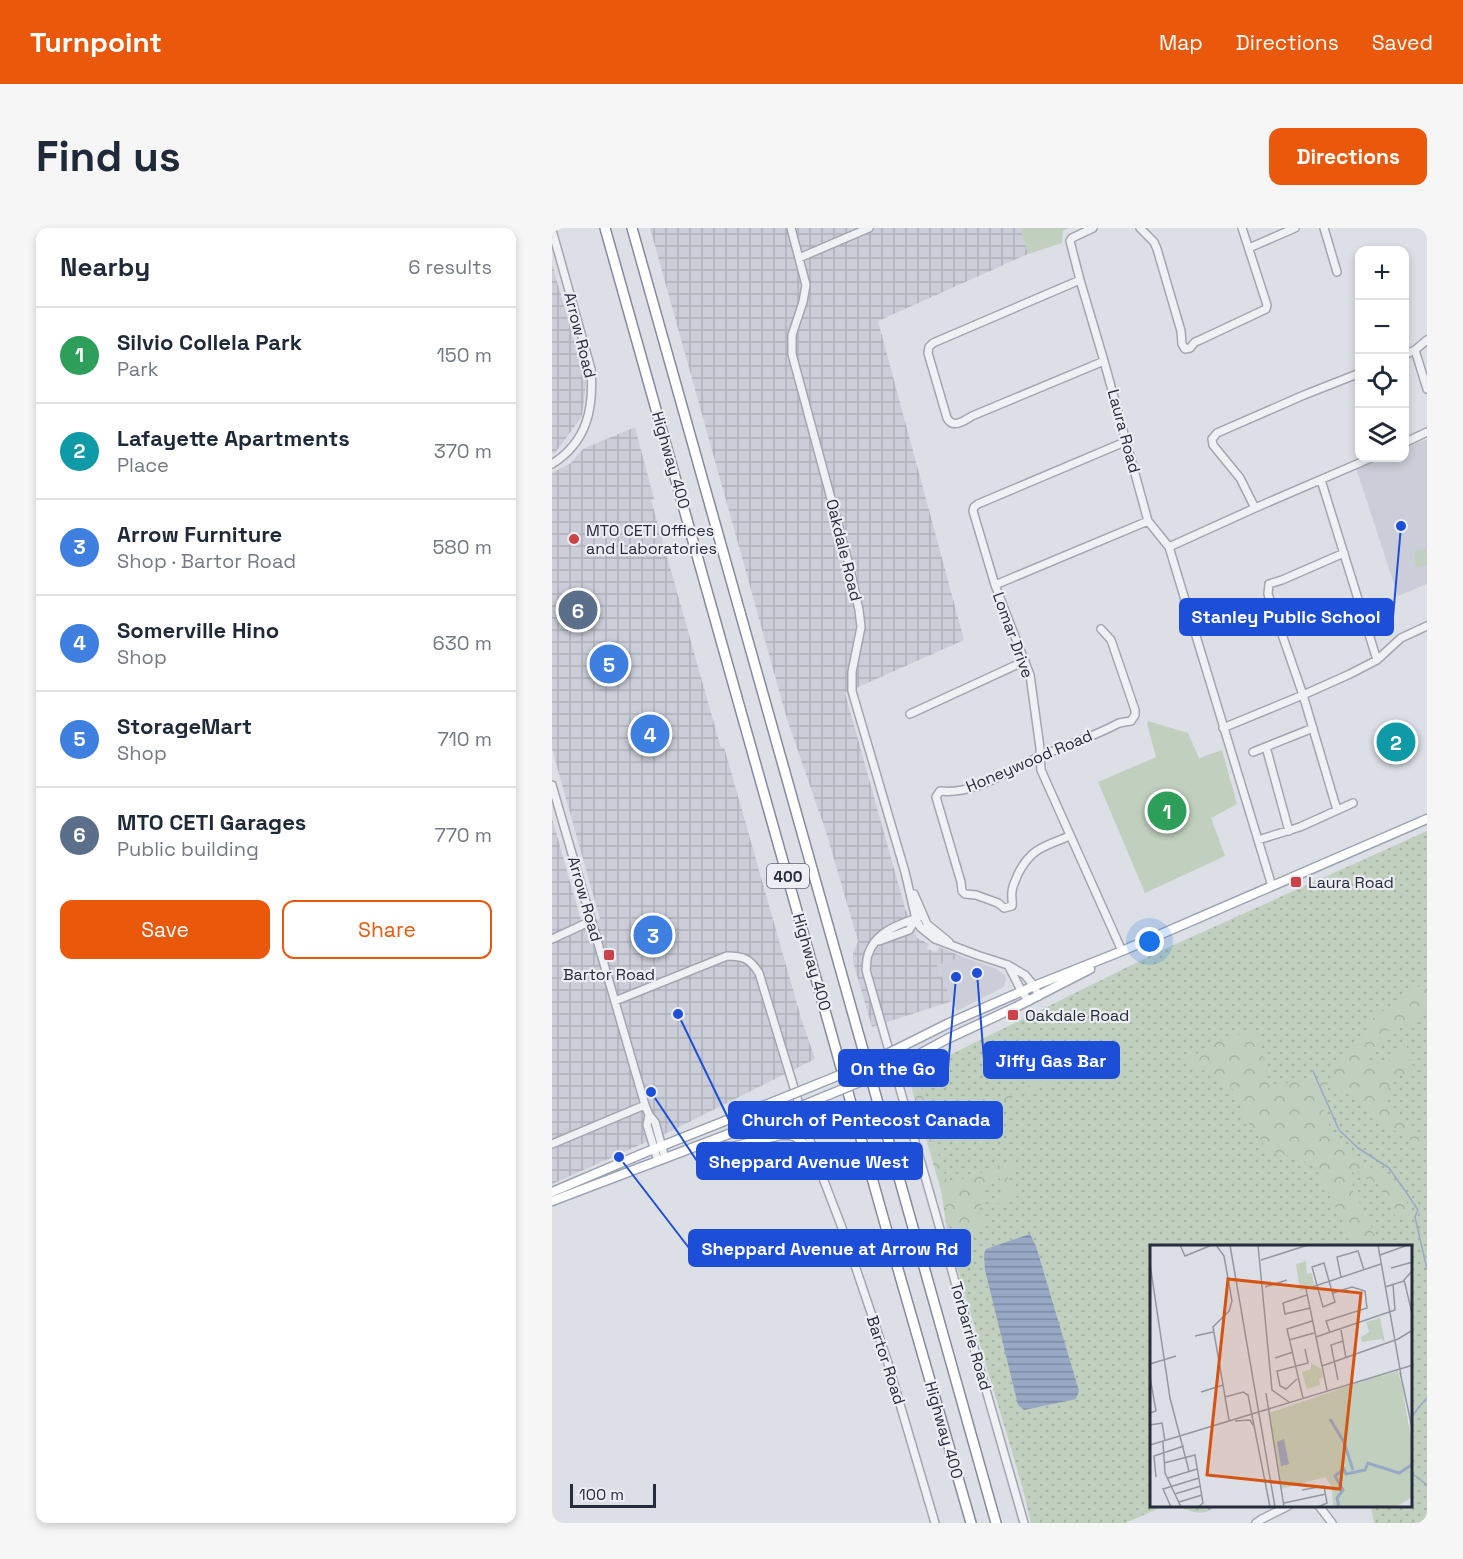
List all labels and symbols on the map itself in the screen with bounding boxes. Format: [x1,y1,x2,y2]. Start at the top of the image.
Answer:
street label: Arrow Road [559,290,601,380]
street label: Laura Road [1103,387,1145,475]
street label: Highway 400 [647,409,695,511]
street label: Oakdale Road [821,497,867,603]
place label: MTO CETI Offices and Laboratories [586,520,717,559]
marker: MTO CETI Offices and Laboratories [567,532,581,546]
pin: 6 [558,588,598,632]
street label: Lomar Drive [988,589,1038,681]
callout: Stanley Public School [1180,599,1393,635]
text: Stanley Public School [1192,605,1380,628]
pin: 5 [590,642,628,686]
pin: 4 [630,712,670,756]
pin: 2 [1376,720,1416,764]
street label: Honeywood Road [962,725,1096,797]
pin: 1 [1148,788,1186,834]
street label: Arrow Road [563,854,607,944]
road number: 400 [767,864,809,888]
place label: Laura Road [1308,872,1394,893]
marker: Laura Road [1289,875,1303,889]
street label: Highway 400 [788,911,836,1013]
pin: 3 [634,912,672,958]
your location [1135,927,1164,956]
marker: Bartor Road [602,948,616,962]
place label: Bartor Road [563,964,655,985]
place label: Oakdale Road [1025,1005,1129,1026]
marker: Oakdale Road [1006,1008,1020,1022]
callout: Jiffy Gas Bar [984,1042,1119,1078]
text: Jiffy Gas Bar [996,1049,1106,1072]
callout: On the Go [839,1050,948,1086]
text: On the Go [850,1057,936,1080]
callout: Church of Pentecost Canada [729,1102,1002,1138]
text: Church of Pentecost Canada [742,1108,991,1131]
callout: Sheppard Avenue West [697,1143,922,1179]
text: Sheppard Avenue West [709,1150,909,1173]
callout: Sheppard Avenue at Arrow Rd [689,1230,970,1266]
text: Sheppard Avenue at Arrow Rd [702,1237,958,1260]
inset map [1150,1245,1412,1508]
street label: Torbarrie Road [945,1279,997,1393]
street label: Bartor Road [862,1313,910,1407]
street label: Highway 400 [920,1379,968,1481]
scale bar [570,1481,656,1508]

